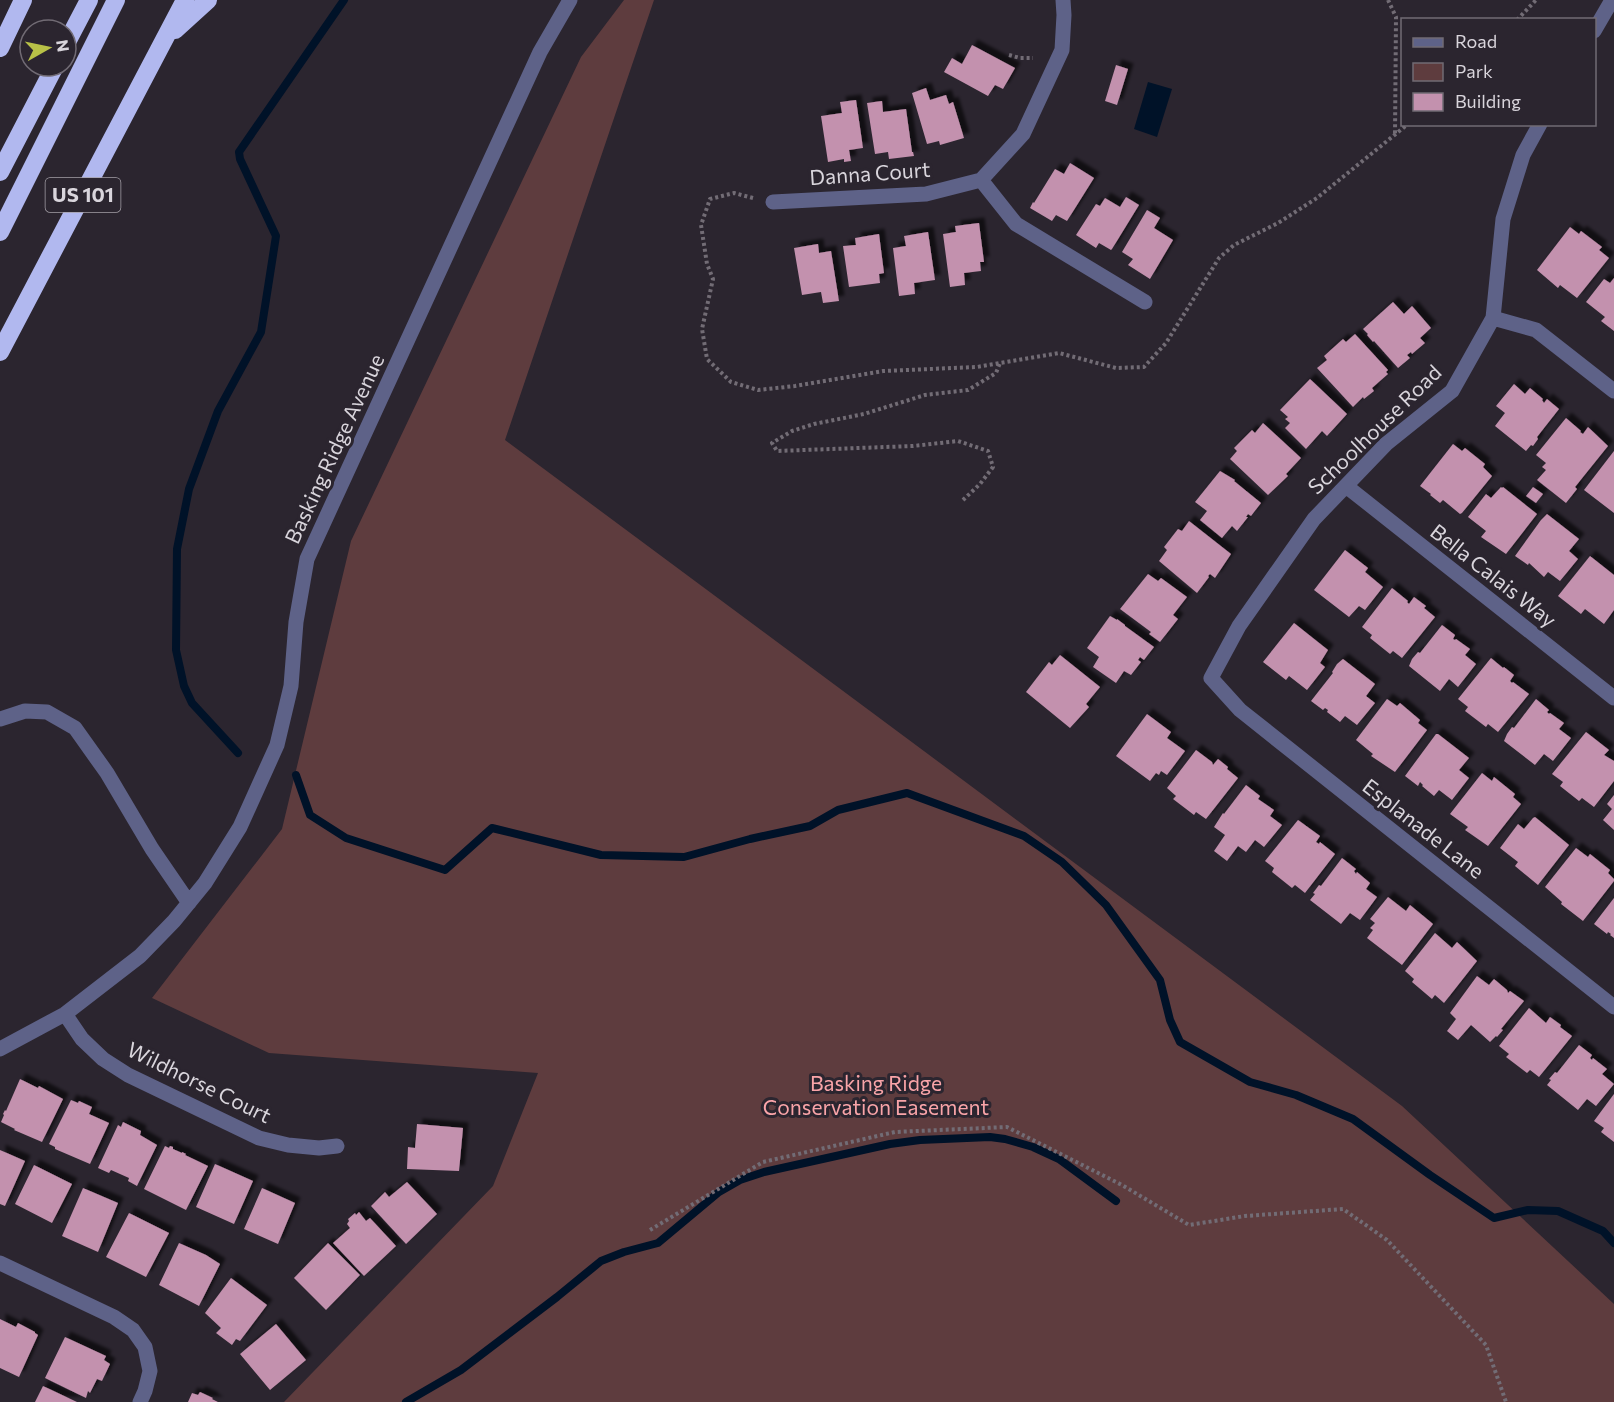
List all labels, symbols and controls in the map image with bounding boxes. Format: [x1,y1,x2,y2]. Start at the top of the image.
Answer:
north arrow [18,18,78,78]
legend [1401,18,1596,126]
text: Road [1455,30,1497,52]
text: N [53,38,74,53]
text: Park [1455,60,1493,82]
text: Building [1455,90,1521,112]
street label: Danna Court [809,156,931,189]
road number: US 101 [46,178,121,212]
street label: Basking Ridge Avenue [279,350,389,547]
street label: Schoolhouse Road [1302,359,1446,499]
street label: Bella Calais Way [1426,518,1562,632]
street label: Esplanade Lane [1358,773,1490,883]
street label: Wildhorse Court [124,1036,276,1127]
park label: Basking Ridge Conservation Easement [763,1070,989,1119]

